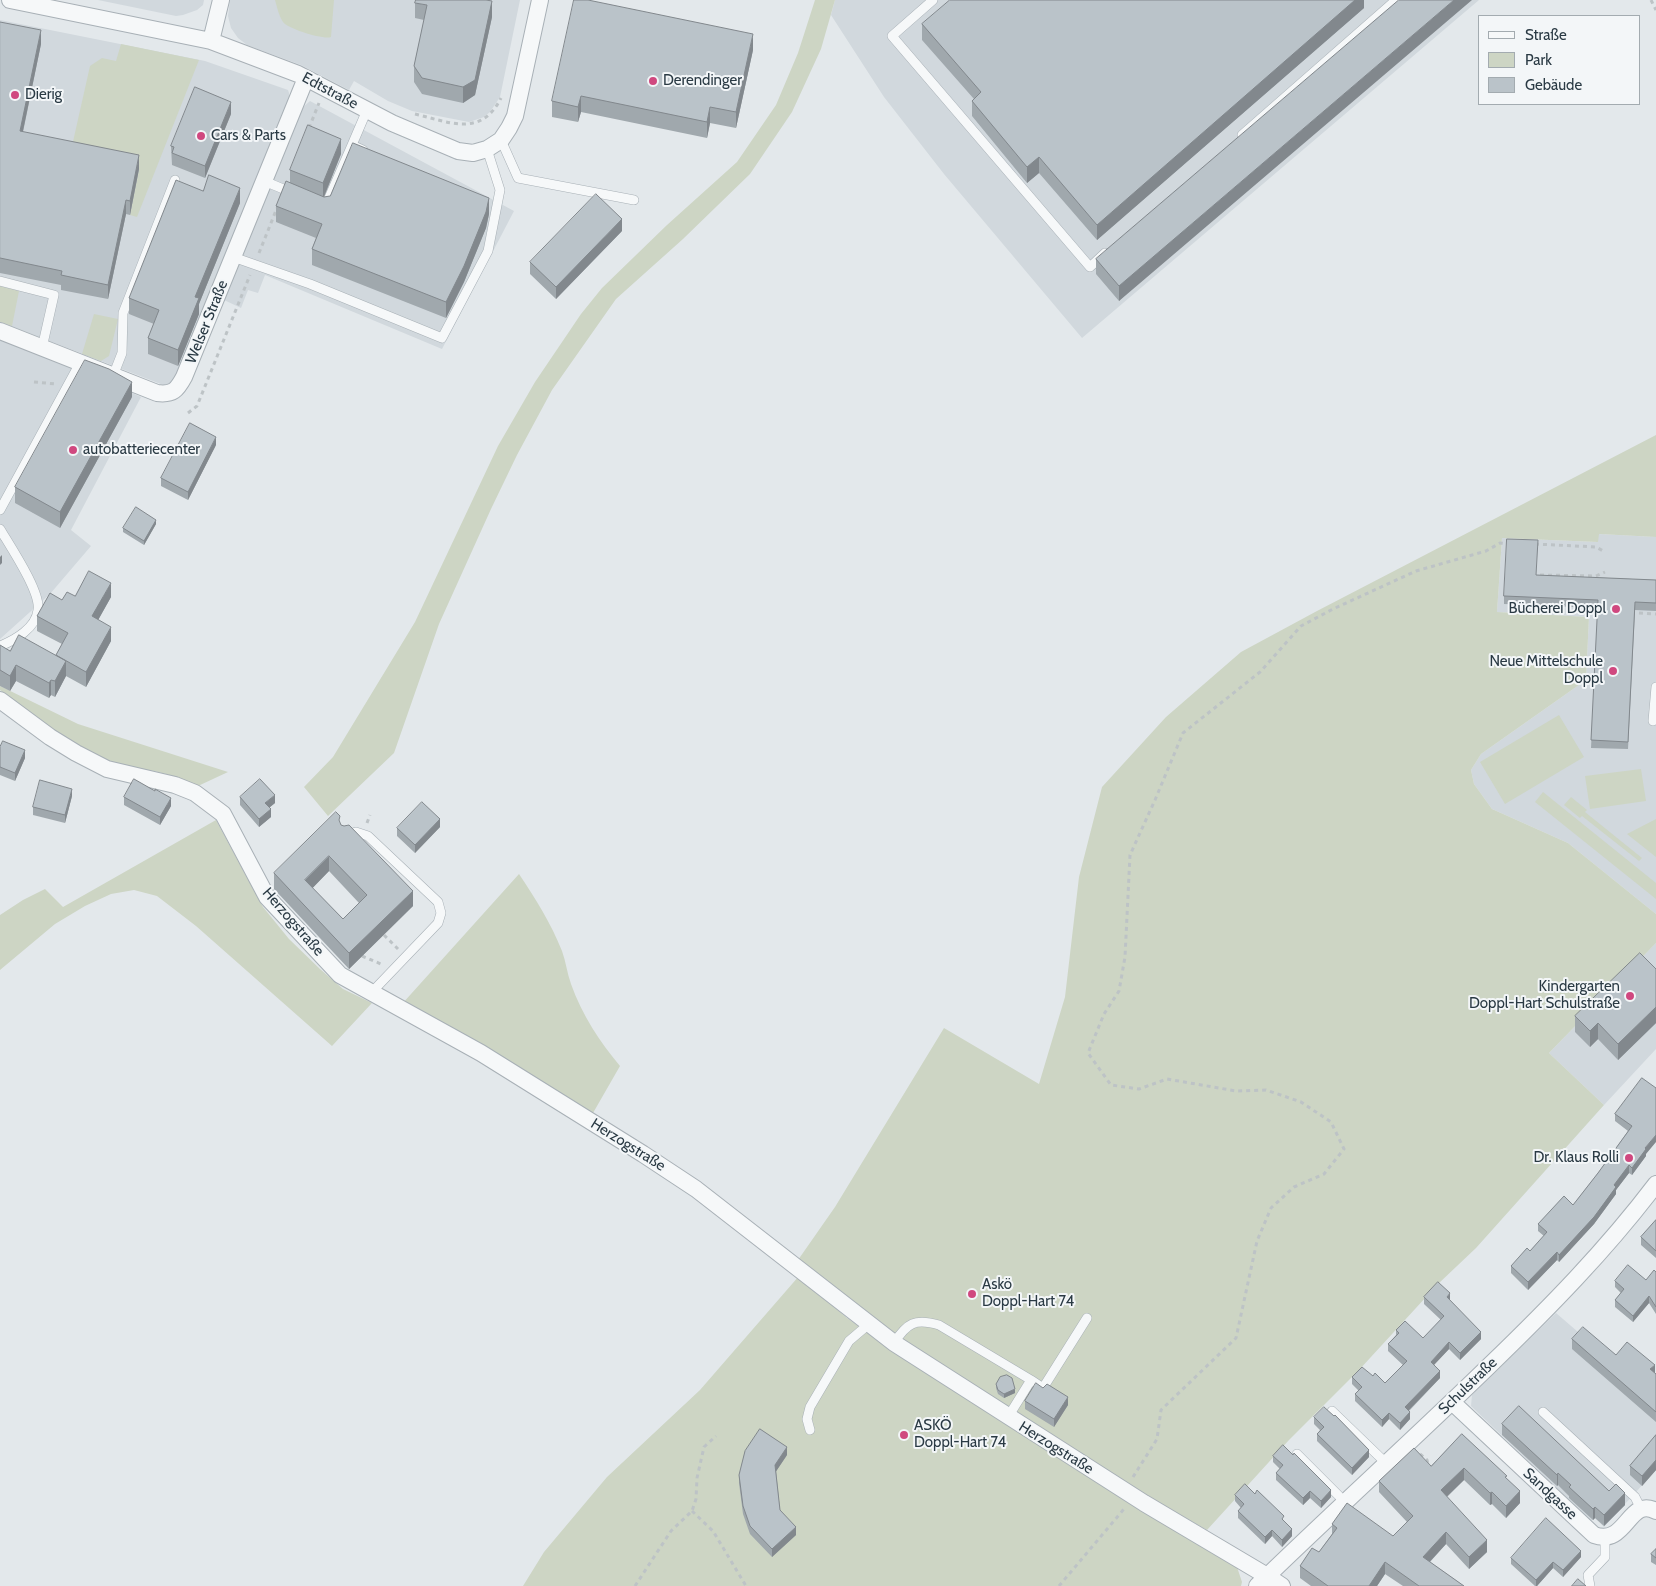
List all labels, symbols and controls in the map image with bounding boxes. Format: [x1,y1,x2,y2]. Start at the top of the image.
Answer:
legend [1478,15,1641,105]
text: Straße [1525,26,1567,44]
text: Park [1525,51,1552,69]
street label: Edtstraße [299,69,361,113]
place label: Derendinger [663,72,742,90]
marker: Derendinger [647,75,659,87]
text: Gebäude [1525,76,1582,94]
place label: Dierig [25,86,62,104]
marker: Dierig [9,89,21,101]
place label: Cars & Parts [211,127,286,145]
marker: Cars & Parts [195,130,207,142]
street label: Welser Straße [182,278,232,366]
place label: autobatteriecenter [83,441,200,459]
marker: autobatteriecenter [67,444,79,456]
place label: Bücherei Doppl [1509,600,1606,618]
marker: Bücherei Doppl [1610,603,1622,615]
place label: Neue Mittelschule Doppl [1489,653,1603,688]
marker: Neue Mittelschule Doppl [1607,665,1619,677]
street label: Herzogstraße [258,884,328,960]
place label: Kindergarten Doppl-Hart Schulstraße [1469,978,1620,1013]
marker: Kindergarten Doppl-Hart Schulstraße [1624,990,1636,1002]
street label: Herzogstraße [587,1115,669,1175]
place label: Dr. Klaus Rolli [1533,1149,1619,1167]
marker: Dr. Klaus Rolli [1623,1152,1635,1164]
place label: Askö Doppl-Hart 74 [982,1276,1074,1311]
marker: Askö Doppl-Hart 74 [966,1288,978,1300]
street label: Schulstraße [1435,1354,1501,1418]
place label: ASKÖ Doppl-Hart 74 [914,1417,1006,1452]
street label: Herzogstraße [1015,1418,1097,1478]
marker: ASKÖ Doppl-Hart 74 [898,1429,910,1441]
street label: Sandgasse [1519,1464,1581,1524]

